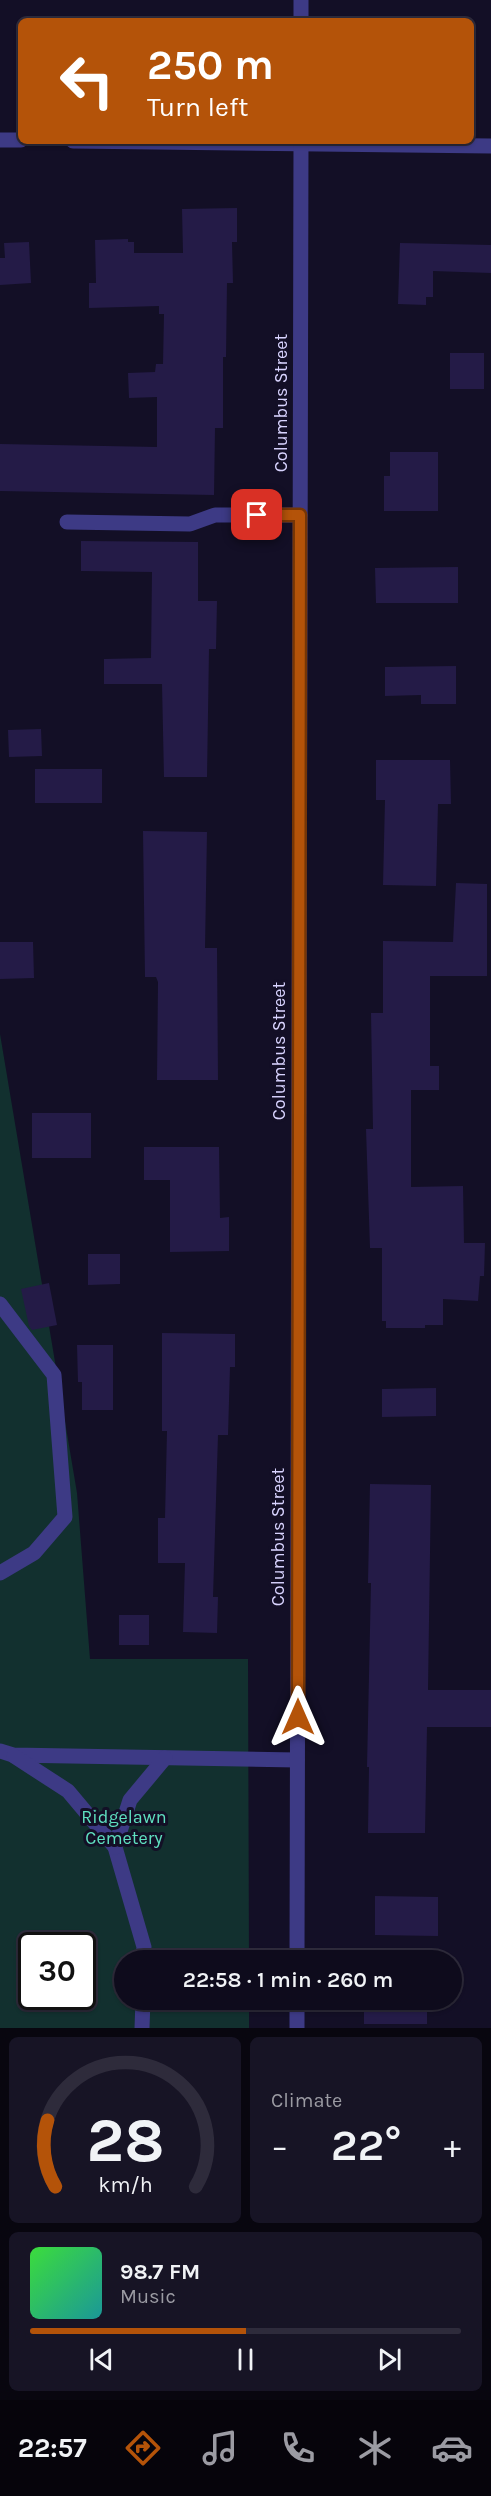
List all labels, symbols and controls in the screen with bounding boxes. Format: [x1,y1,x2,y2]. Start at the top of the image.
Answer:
text: 250 m [147,40,274,90]
icon: left [48,42,126,120]
text: Turn left [147,91,248,123]
street label: Columbus Street [270,334,292,472]
pin [231,489,282,540]
icon: arrive [240,498,273,531]
street label: Columbus Street [268,982,290,1120]
street label: Columbus Street [267,1468,289,1606]
position arrow [266,1685,330,1749]
park label: Ridgelawn Cemetery [81,1806,167,1849]
speed limit sign: 30 [18,1932,96,2010]
text: 22:58 · 1 min · 260 m [183,1967,393,1993]
text: Climate [271,2089,342,2112]
text: 28 [86,2104,164,2177]
text: 22° [331,2119,401,2171]
text: − [271,2127,288,2165]
text: + [444,2127,461,2165]
text: km/h [98,2172,152,2197]
text: 98.7 FM [120,2259,200,2285]
text: Music [120,2285,176,2308]
icon: previous [85,2343,118,2376]
icon: pause [229,2343,262,2376]
icon: next [373,2343,406,2376]
icon: directions [122,2427,164,2469]
icon: music [199,2427,241,2469]
icon: phone [277,2427,319,2469]
icon: climate [354,2427,396,2469]
icon: car [431,2427,473,2469]
text: 22:57 [18,2432,87,2464]

